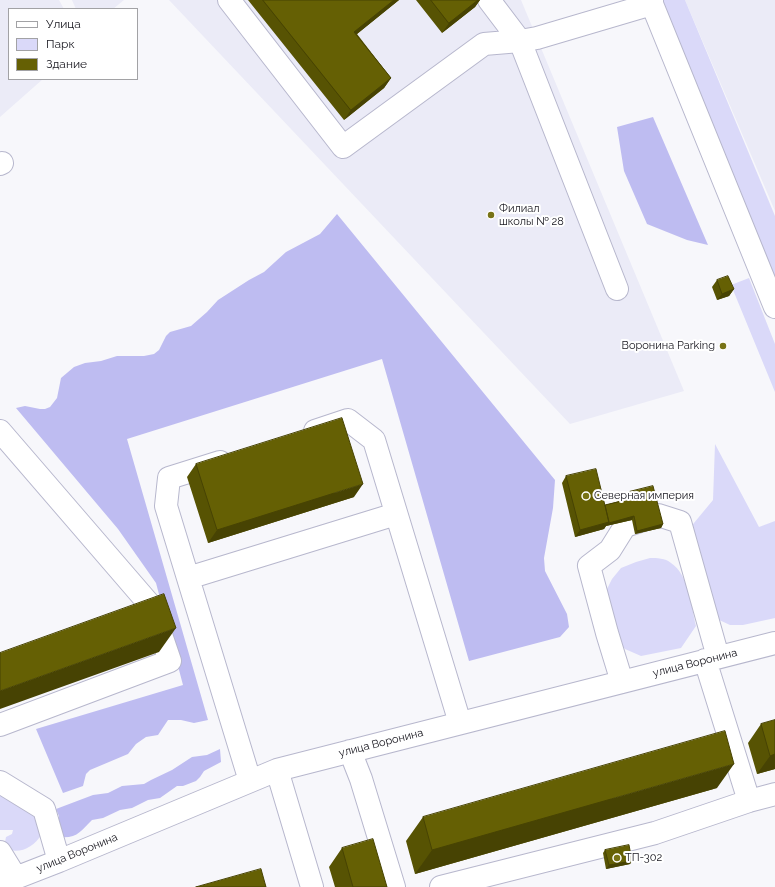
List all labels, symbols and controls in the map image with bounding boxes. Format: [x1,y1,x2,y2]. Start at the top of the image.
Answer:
legend [8,8,138,80]
text: Улица [46,17,81,31]
text: Парк [46,37,75,51]
text: Здание [46,57,87,71]
place label: Филиал школы № 28 [499,202,564,228]
marker: Филиал школы № 28 [486,210,496,220]
place label: Воронина Parking [622,339,715,353]
marker: Воронина Parking [718,341,728,351]
place label: Северная империя [594,489,694,503]
marker: Северная империя [581,491,591,501]
street label: улица Воронина [651,646,739,680]
street label: улица Воронина [337,726,425,760]
street label: улица Воронина [34,831,120,875]
place label: ТП-302 [625,851,662,865]
marker: ТП-302 [612,853,622,863]

